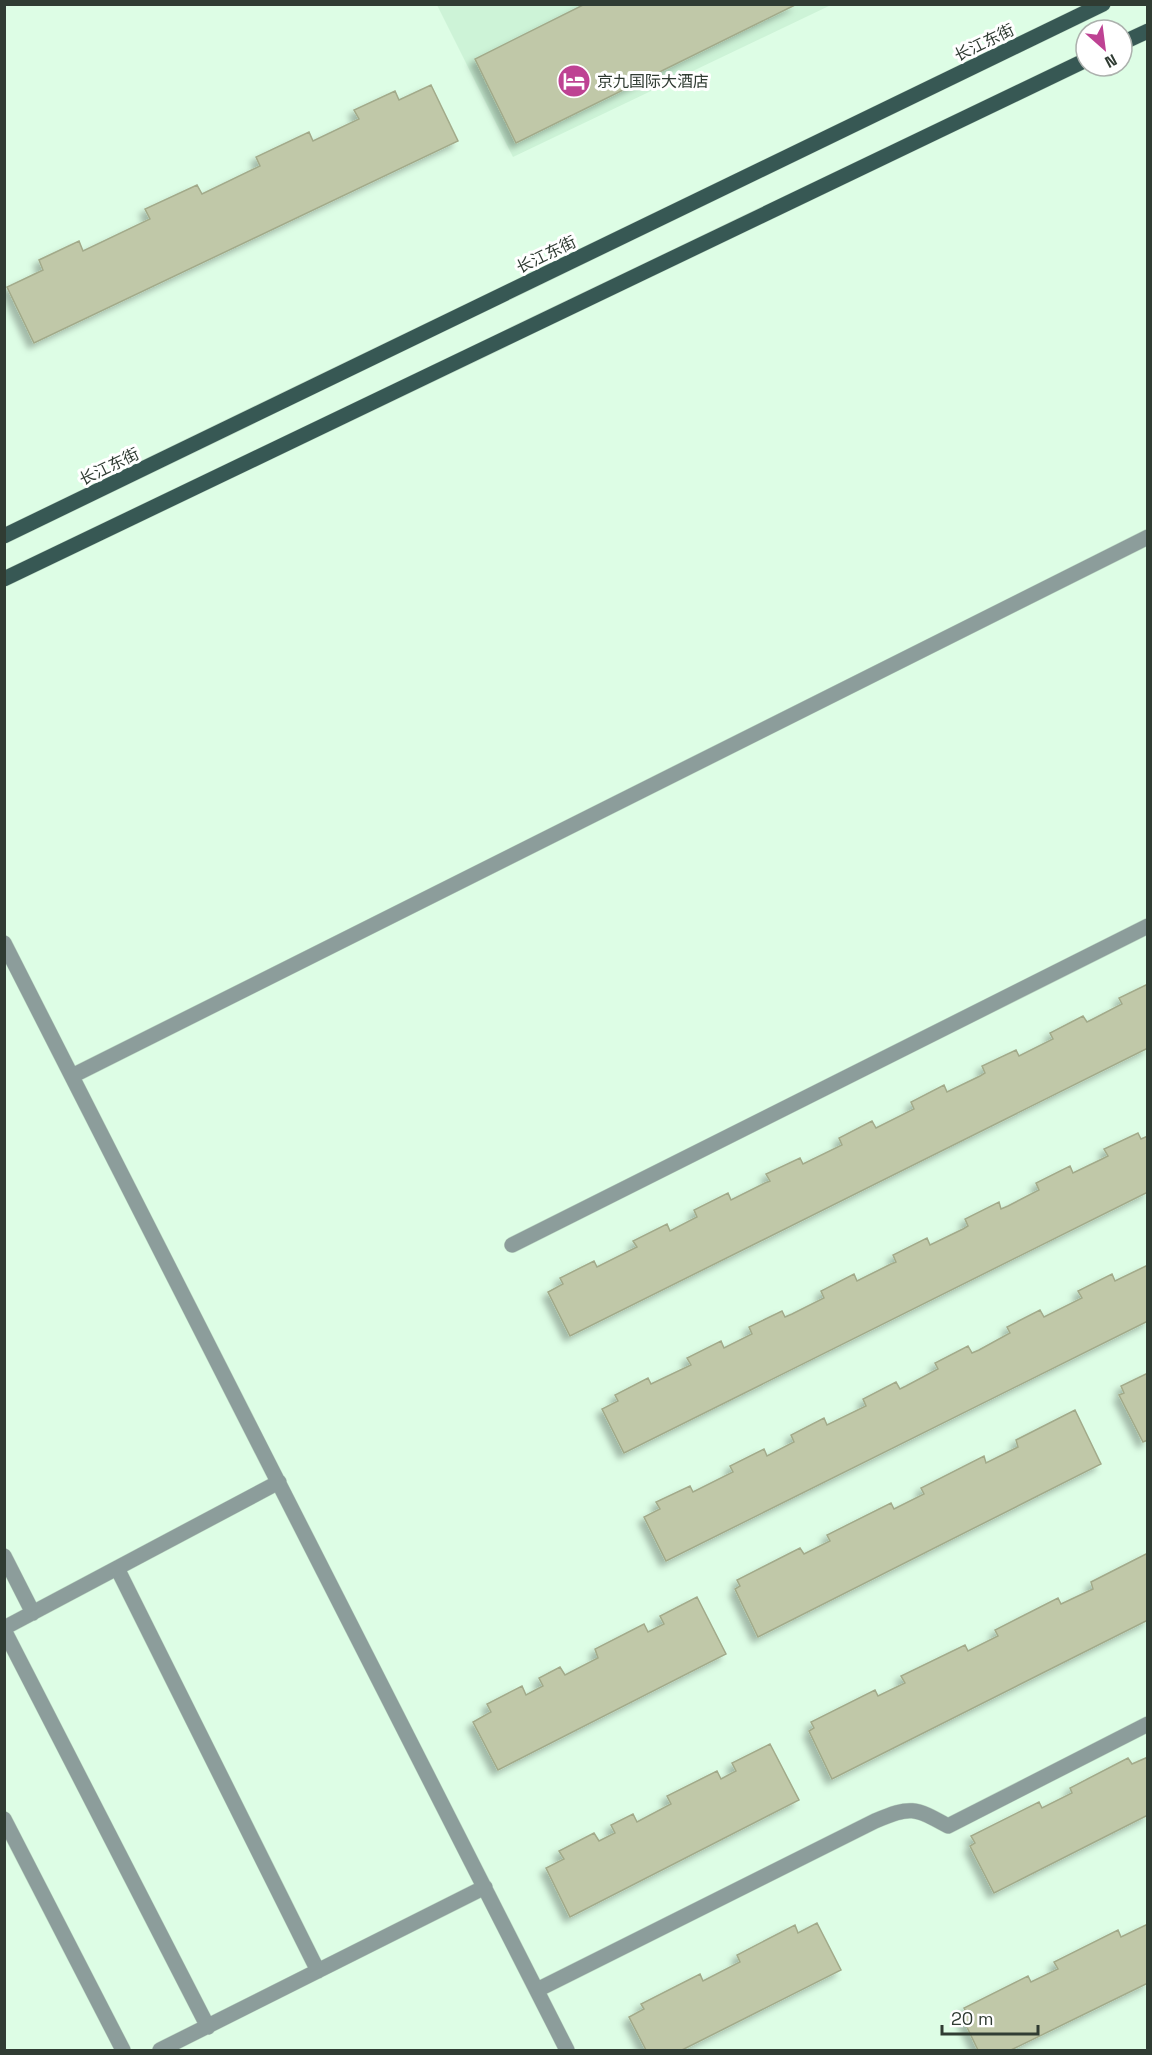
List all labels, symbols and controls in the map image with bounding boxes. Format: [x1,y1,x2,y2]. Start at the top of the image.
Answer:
north arrow [1074,18,1134,78]
street label: 长江东街 [951,19,1018,66]
text: N [1101,49,1120,73]
hotel icon: 京九国际大酒店 [556,63,592,99]
place label: 京九国际大酒店 [597,71,709,92]
street label: 长江东街 [513,231,580,278]
street label: 长江东街 [76,443,143,490]
scale bar [942,1998,1038,2036]
text: 20 m [951,2007,994,2030]

